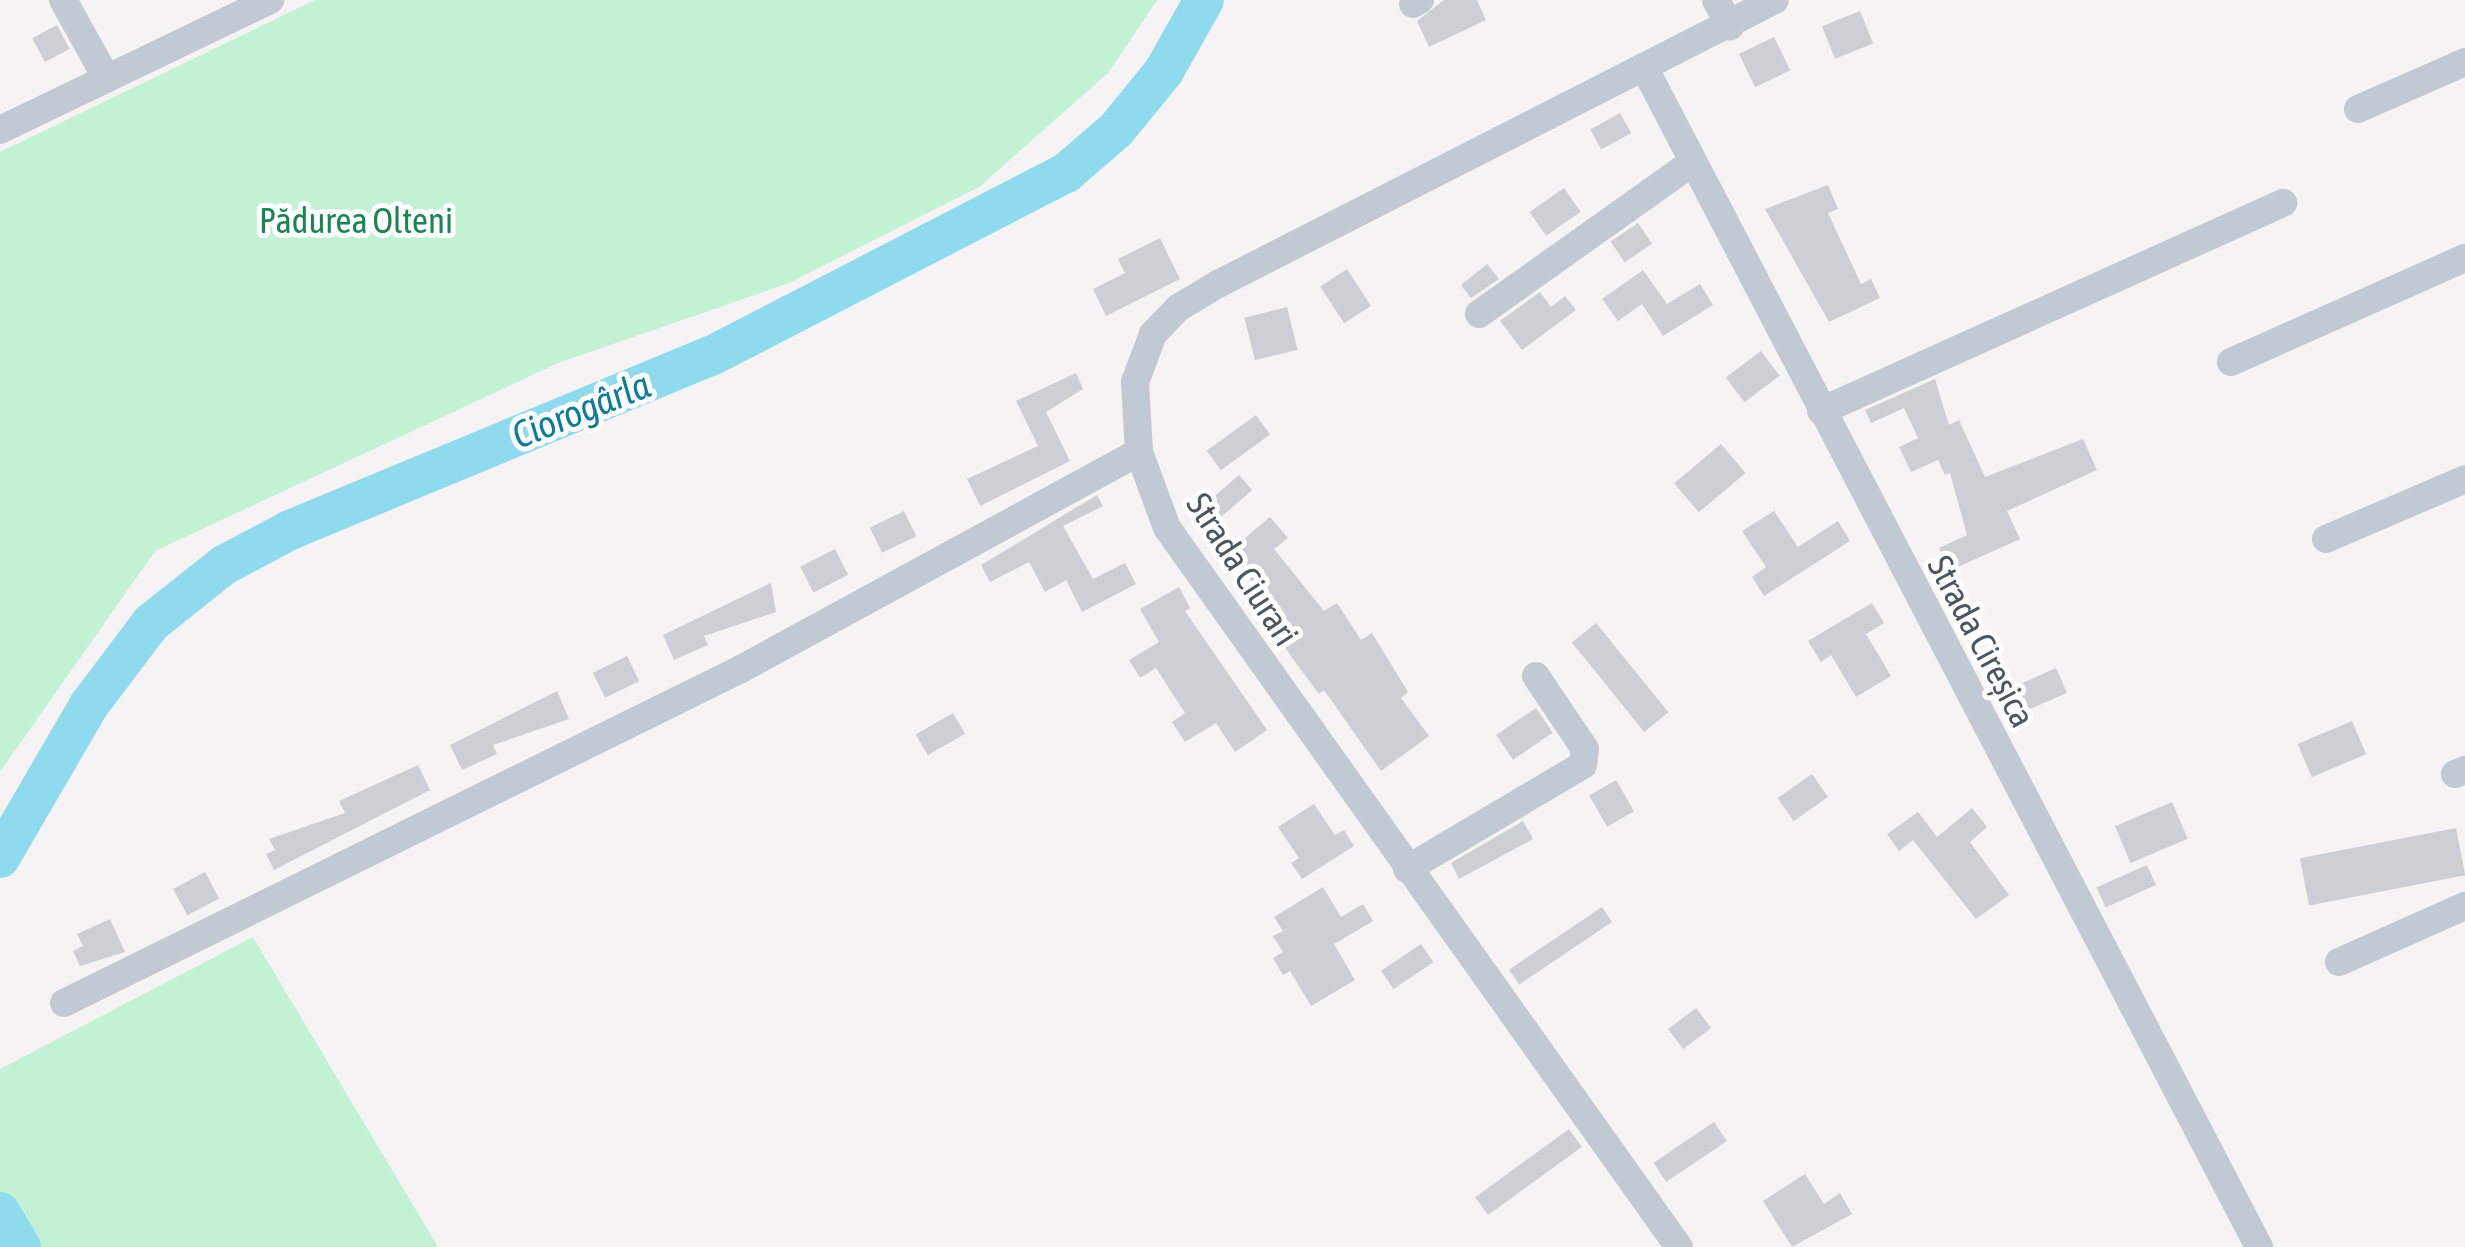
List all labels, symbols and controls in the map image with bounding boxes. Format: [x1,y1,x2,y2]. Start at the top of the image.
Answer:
park label: Pădurea Olteni [259,199,453,241]
water label: Ciorogârla [505,362,657,458]
street label: Strada Ciurari [1178,485,1308,653]
street label: Strada Cireșica [1919,548,2045,734]

